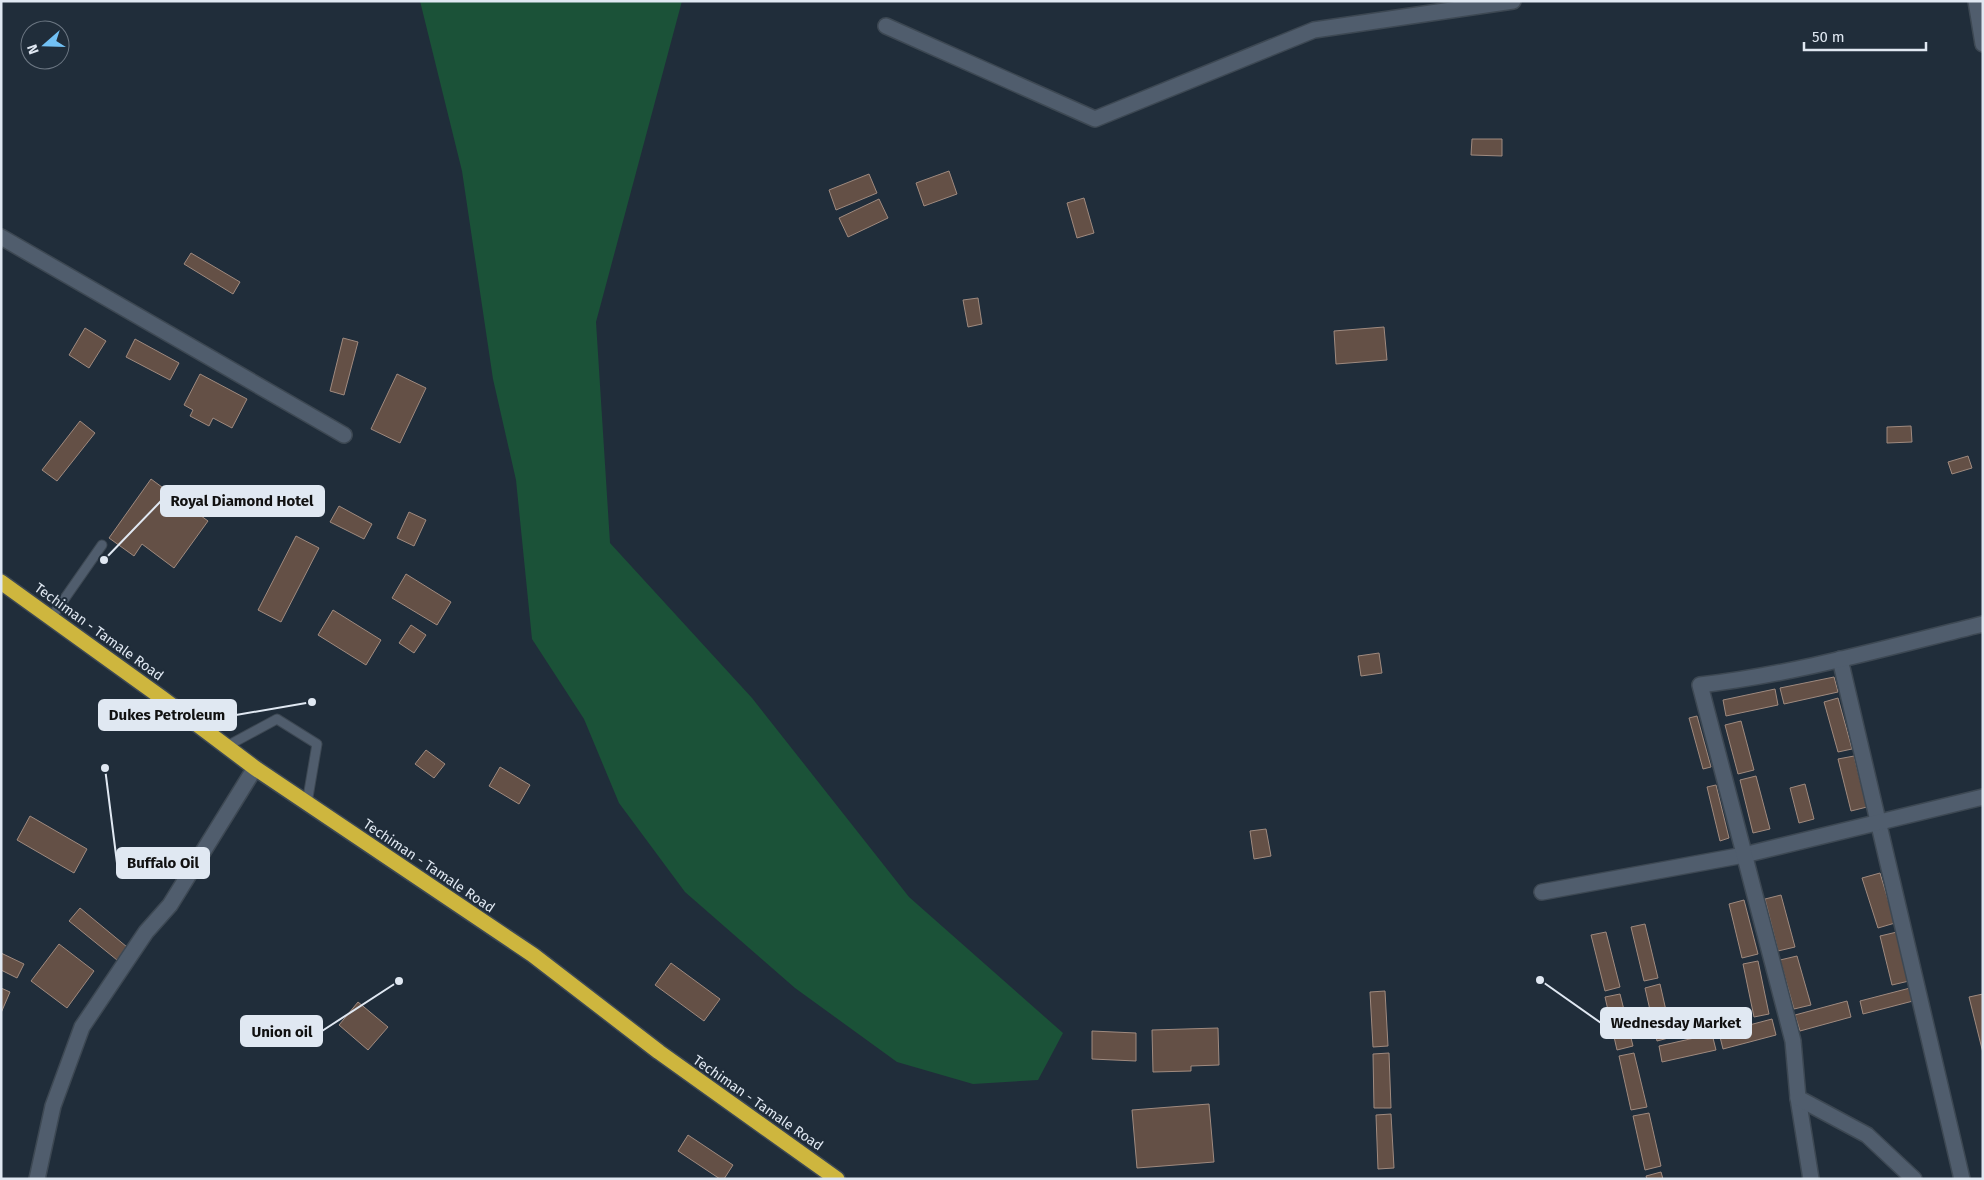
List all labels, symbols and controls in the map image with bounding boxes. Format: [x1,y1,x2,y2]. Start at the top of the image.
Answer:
north arrow [20,20,70,70]
scale bar [1804,20,1926,52]
text: 50 m [1812,28,1845,46]
text: N [24,42,43,57]
callout: Royal Diamond Hotel [161,486,324,516]
text: Royal Diamond Hotel [170,492,314,510]
street label: Techiman - Tamale Road [31,580,167,684]
callout: Dukes Petroleum [99,700,236,730]
text: Dukes Petroleum [109,706,225,724]
street label: Techiman - Tamale Road [360,816,498,916]
callout: Buffalo Oil [117,848,209,878]
text: Buffalo Oil [127,854,200,872]
callout: Wednesday Market [1601,1008,1751,1038]
text: Wednesday Market [1611,1014,1741,1032]
callout: Union oil [241,1016,322,1046]
text: Union oil [251,1023,313,1041]
street label: Techiman - Tamale Road [690,1052,826,1154]

